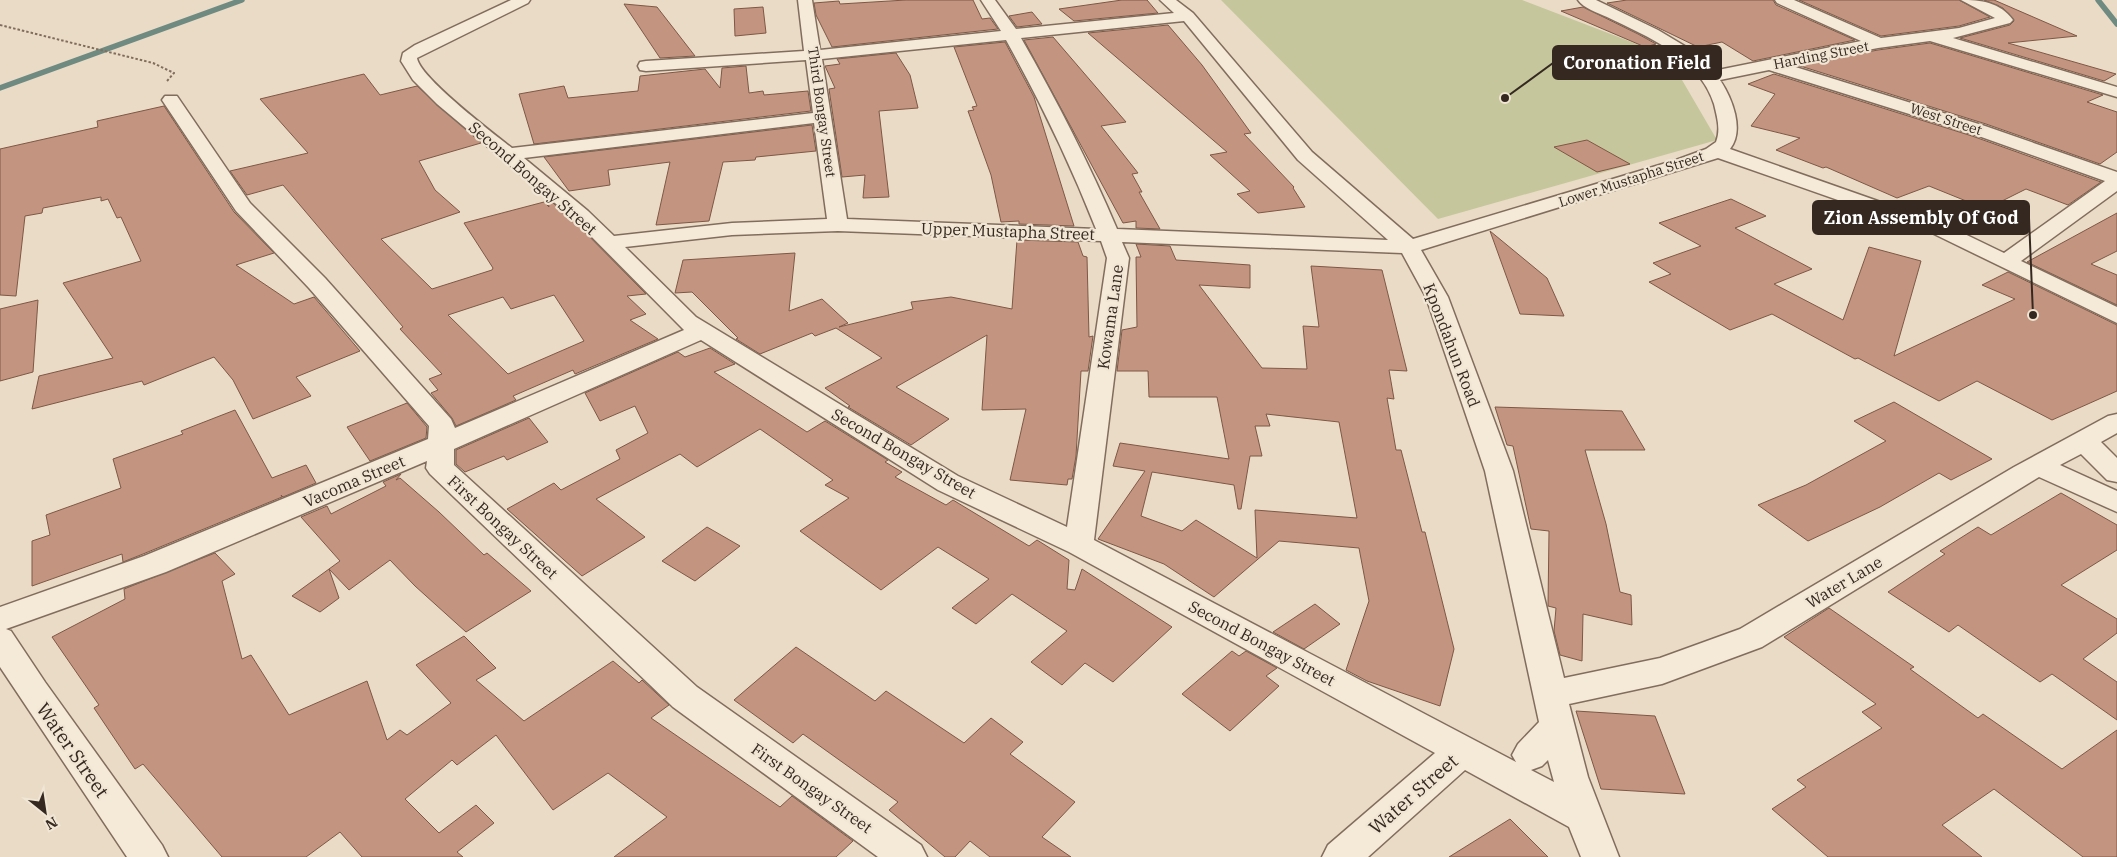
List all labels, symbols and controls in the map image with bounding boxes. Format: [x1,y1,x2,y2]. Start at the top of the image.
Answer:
street label: Harding Street [1772,37,1870,73]
street label: Third Bongay Street [804,46,840,178]
callout: Coronation Field [1553,46,1721,79]
text: Coronation Field [1563,51,1711,74]
street label: West Street [1908,99,1984,139]
street label: Second Bongay Street [465,117,601,239]
street label: Lower Mustapha Street [1556,147,1706,211]
callout: Zion Assembly Of God [1813,201,2029,234]
text: Zion Assembly Of God [1823,206,2019,229]
street label: Upper Mustapha Street [921,218,1096,244]
street label: Kowama Lane [1093,263,1127,371]
street label: Kpondahun Road [1419,280,1485,410]
street label: Second Bongay Street [828,404,980,503]
street label: Vacoma Street [300,451,408,511]
street label: First Bongay Street [444,471,562,583]
street label: Water Lane [1802,551,1886,613]
street label: Second Bongay Street [1185,596,1339,690]
street label: Water Street [31,698,115,802]
street label: First Bongay Street [748,739,877,837]
street label: Water Street [1363,748,1463,839]
north arrow [20,787,70,837]
text: N [42,813,61,834]

